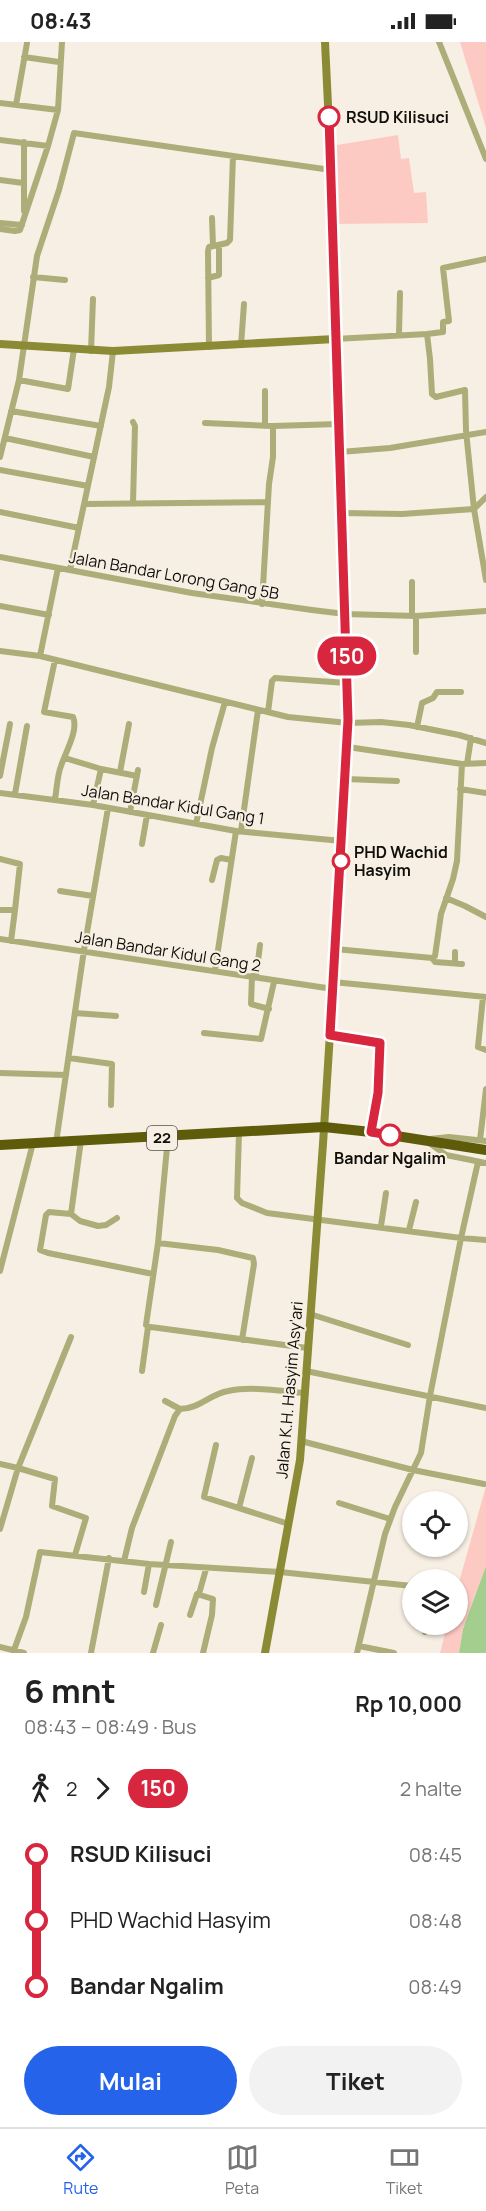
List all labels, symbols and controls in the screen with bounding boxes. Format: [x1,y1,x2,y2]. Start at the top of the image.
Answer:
text: 08:43 [30,6,92,36]
marker: RSUD Kilisuci [318,106,340,128]
place label: RSUD Kilisuci [346,106,449,128]
street label: Jalan Bandar Lorong Gang 5B [67,546,281,604]
line badge: 150 [312,636,382,676]
text: 150 [329,642,365,670]
street label: Jalan Bandar Kidul Gang 1 [80,779,266,829]
place label: PHD Wachid Hasyim [354,841,448,881]
marker: PHD Wachid Hasyim [332,852,350,870]
street label: Jalan Bandar Kidul Gang 2 [74,925,262,977]
marker: Bandar Ngalim [379,1124,401,1146]
road number: 22 [147,1126,177,1150]
place label: Bandar Ngalim [334,1147,446,1169]
street label: Jalan K.H. Hasyim Asy'ari [270,1300,308,1480]
map controls [402,1491,468,1635]
button: locate [402,1491,468,1557]
button: layers [402,1569,468,1635]
text: 6 mnt [24,1668,116,1713]
text: Rp 10,000 [355,1689,462,1719]
text: 08:43 – 08:49 · Bus [24,1713,196,1740]
icon: walk [24,1772,57,1805]
icon: forward [86,1772,119,1805]
text: 150 [140,1774,176,1802]
text: 2 [66,1775,77,1802]
text: 2 halte [400,1775,462,1802]
text: RSUD Kilisuci [70,1839,212,1869]
text: 08:45 [409,1841,462,1868]
text: PHD Wachid Hasyim [70,1905,271,1935]
text: 08:48 [409,1907,462,1934]
text: Bandar Ngalim [70,1971,224,2001]
text: 08:49 [408,1973,462,2000]
button: Mulai [24,2046,237,2115]
button: Tiket [249,2046,462,2115]
tab: Rute [63,2141,98,2199]
tab: Peta [225,2141,259,2199]
tab: Tiket [386,2141,423,2199]

